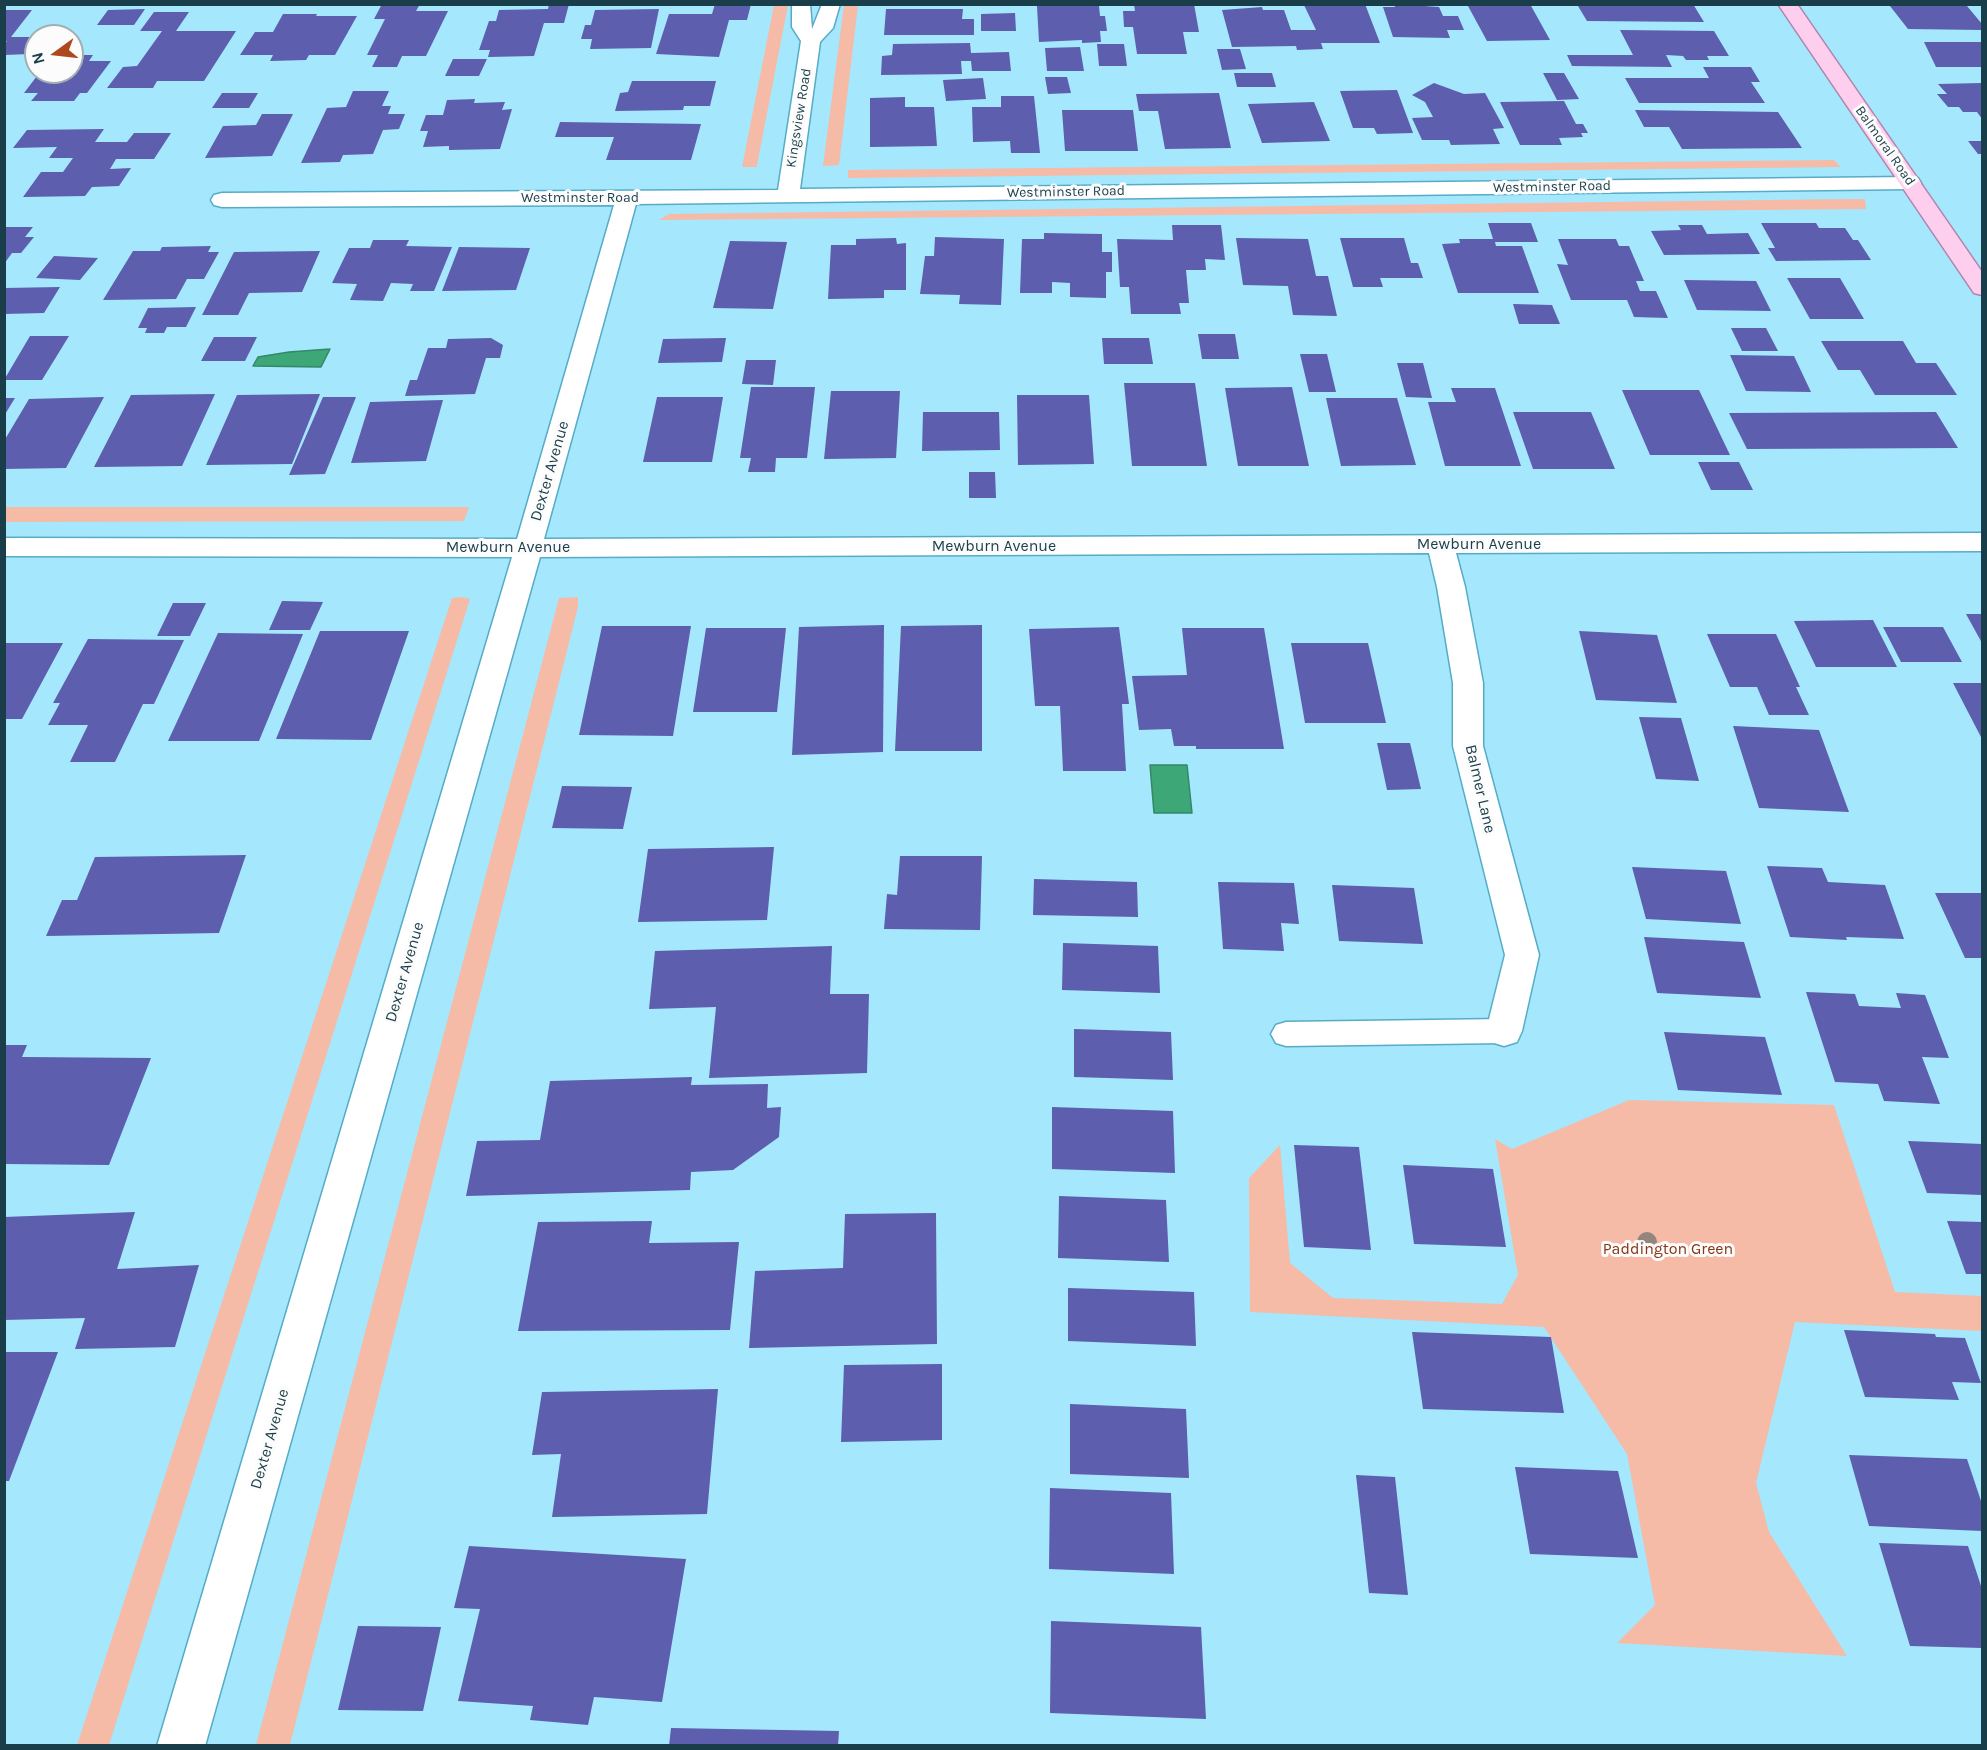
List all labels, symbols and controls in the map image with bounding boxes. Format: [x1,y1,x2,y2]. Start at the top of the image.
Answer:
north arrow [24,24,84,84]
text: N [27,50,49,66]
street label: Kingsview Road [783,67,815,169]
street label: Balmoral Road [1851,103,1919,189]
street label: Westminster Road [1493,178,1611,196]
street label: Westminster Road [1007,183,1125,201]
street label: Westminster Road [521,190,639,206]
street label: Dexter Avenue [527,419,573,523]
street label: Mewburn Avenue [1417,534,1541,554]
street label: Mewburn Avenue [932,536,1056,556]
street label: Mewburn Avenue [446,537,570,557]
street label: Balmer Lane [1461,743,1499,835]
street label: Dexter Avenue [382,920,428,1024]
park label: Paddington Green [1603,1239,1733,1259]
street label: Dexter Avenue [247,1387,293,1491]

